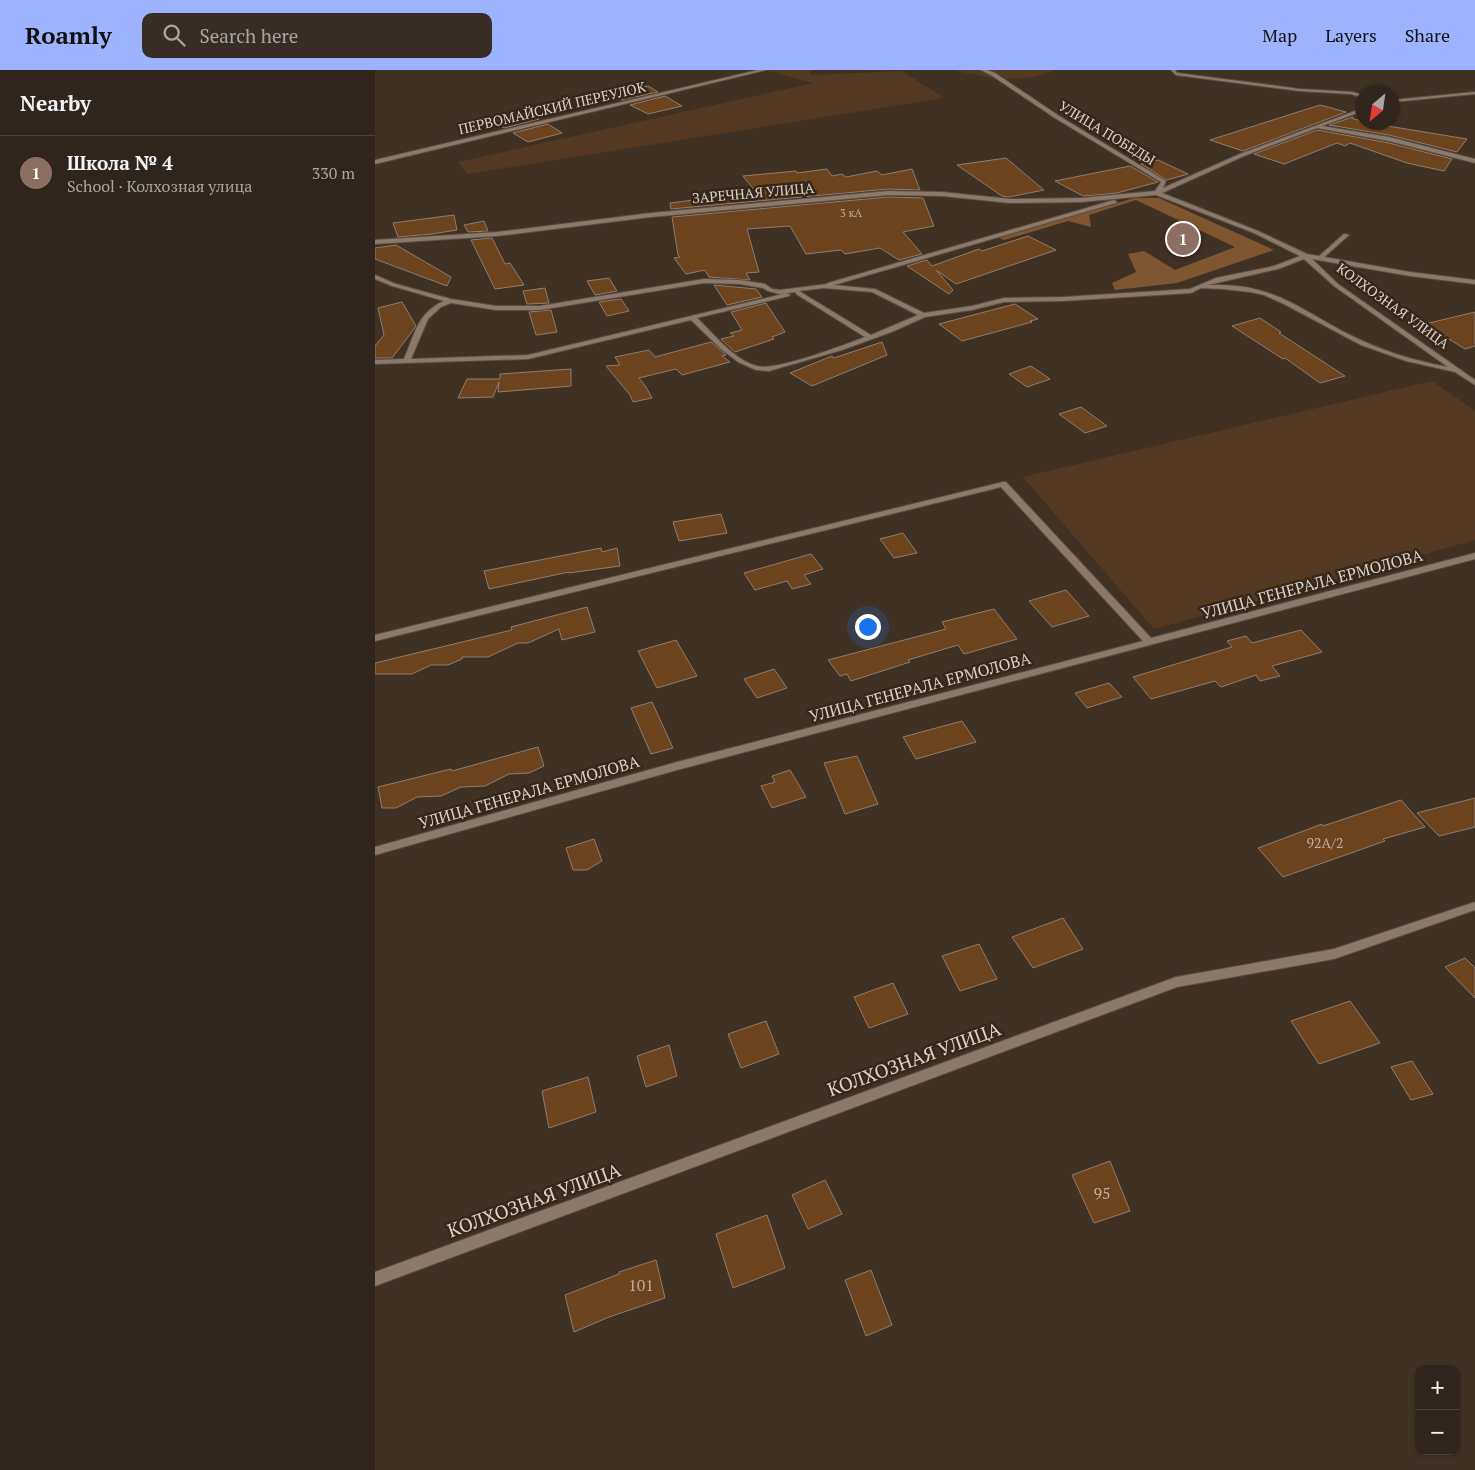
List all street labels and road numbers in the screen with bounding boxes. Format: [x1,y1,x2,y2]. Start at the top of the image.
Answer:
street label: ПЕРВОМАЙСКИЙ ПЕРЕУЛОК [456,76,648,138]
street label: УЛИЦА ПОБЕДЫ [1055,96,1159,169]
street label: ЗАРЕЧНАЯ УЛИЦА [691,178,815,207]
street label: КОЛХОЗНАЯ УЛИЦА [1333,258,1454,353]
street label: УЛИЦА ГЕНЕРАЛА ЕРМОЛОВА [1199,544,1425,624]
street label: УЛИЦА ГЕНЕРАЛА ЕРМОЛОВА [807,647,1033,727]
street label: УЛИЦА ГЕНЕРАЛА ЕРМОЛОВА [416,750,642,834]
street label: КОЛХОЗНАЯ УЛИЦА [824,1016,1004,1102]
street label: КОЛХОЗНАЯ УЛИЦА [444,1157,624,1243]

